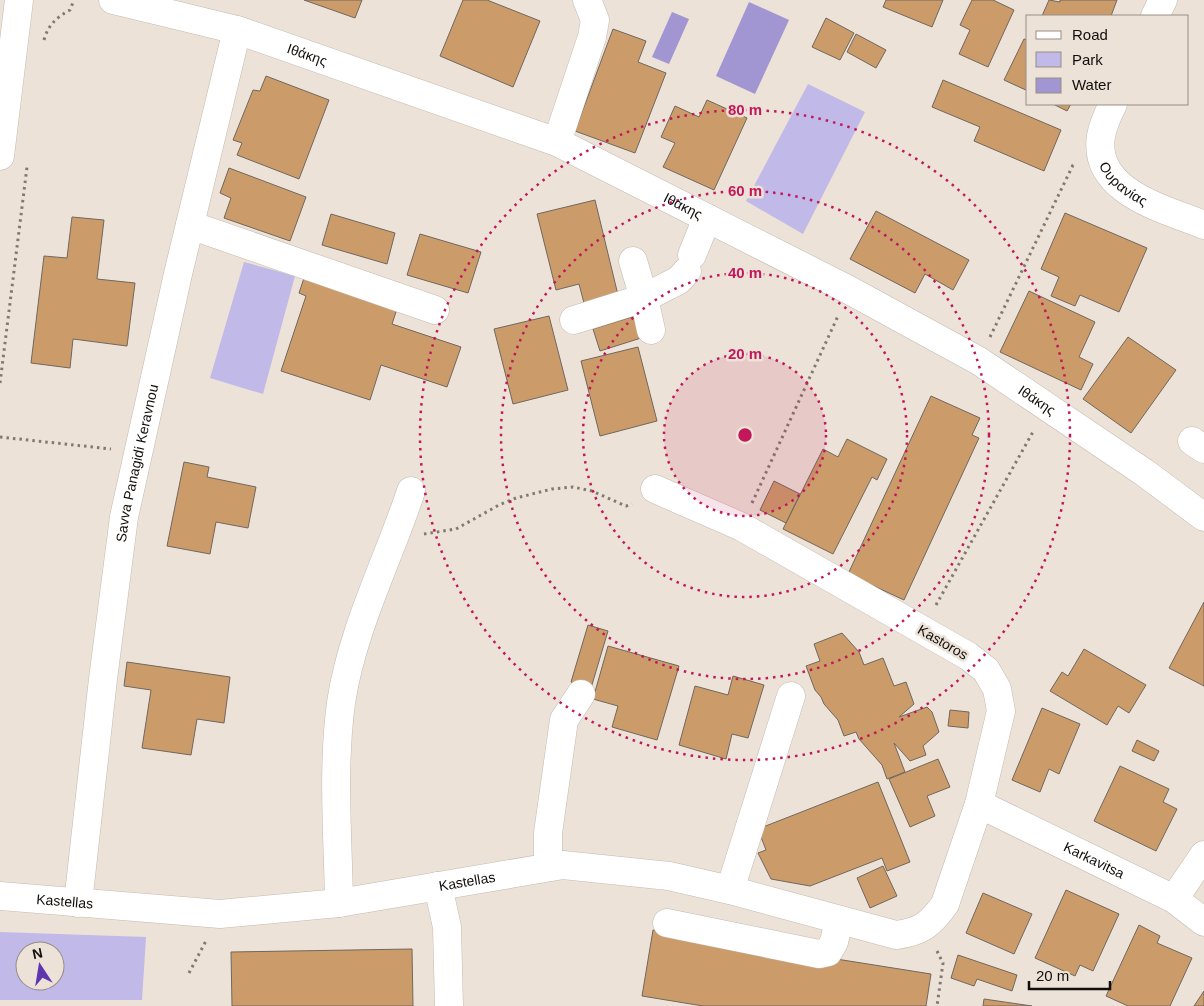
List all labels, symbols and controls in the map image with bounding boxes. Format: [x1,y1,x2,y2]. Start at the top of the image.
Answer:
legend [1026,15,1189,105]
text: Road [1072,26,1108,43]
street label: Ιθάκης [285,40,330,69]
text: Park [1072,51,1103,68]
text: Water [1072,76,1111,93]
text: 80 m [728,101,762,118]
street label: Ουρανίας [1096,159,1150,209]
text: 60 m [728,182,762,199]
street label: Ιθάκης [661,189,705,223]
text: 40 m [728,264,762,281]
text: 20 m [728,345,762,362]
street label: Ιθάκης [1015,382,1059,418]
street label: Savva Panagidi Keravnou [113,383,161,543]
centre of rings [736,426,754,444]
street label: Kastoros [915,621,971,663]
street label: Karkavitsa [1061,839,1127,882]
street label: Kastellas [438,869,496,894]
street label: Kastellas [36,891,94,912]
north arrow [15,941,65,991]
text: N [31,944,44,962]
scale bar [1029,958,1110,990]
text: 20 m [1036,967,1069,984]

